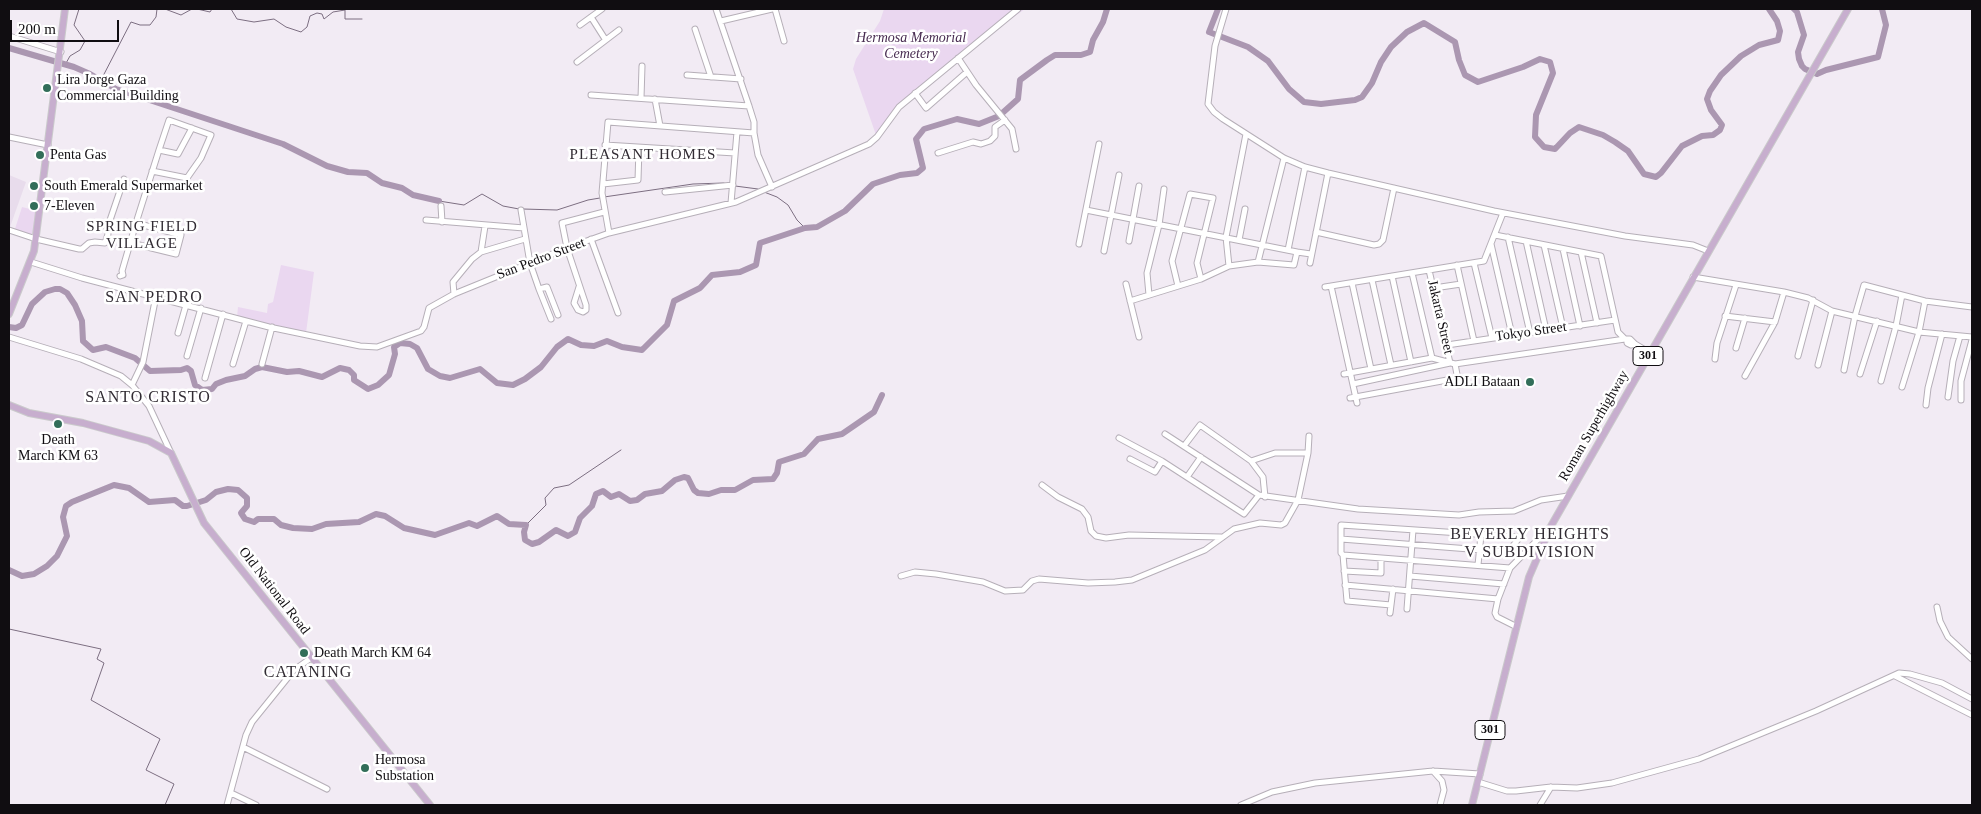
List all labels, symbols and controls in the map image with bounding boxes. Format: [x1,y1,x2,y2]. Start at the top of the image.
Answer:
scale bar [12,10,121,42]
text: 200 m [18,21,56,37]
park label: Hermosa Memorial Cemetery [856,30,966,62]
place label: Lira Jorge Gaza Commercial Building [57,72,179,104]
marker: Lira Jorge Gaza Commercial Building [41,82,53,94]
district label: PLEASANT HOMES [568,146,718,164]
place label: Penta Gas [50,147,106,163]
marker: Penta Gas [34,149,46,161]
place label: South Emerald Supermarket [44,178,203,194]
marker: South Emerald Supermarket [28,180,40,192]
place label: 7-Eleven [44,198,95,214]
marker: 7-Eleven [28,200,40,212]
district label: SPRING FIELD VILLAGE [85,218,199,253]
street label: San Pedro Street [494,234,588,284]
street label: Jakarta Street [1423,278,1457,356]
district label: SAN PEDRO [104,288,204,308]
street label: Tokyo Street [1494,319,1568,345]
road number: 301 [1633,346,1663,366]
street label: Roman Superhighway [1556,368,1632,484]
place label: ADLI Bataan [1444,374,1520,390]
marker: ADLI Bataan [1524,376,1536,388]
district label: SANTO CRISTO [84,388,212,408]
marker: Death March KM 63 [52,418,64,430]
place label: Death March KM 63 [18,432,98,464]
district label: BEVERLY HEIGHTS V SUBDIVISION [1448,525,1612,563]
street label: Old National Road [235,544,313,638]
place label: Death March KM 64 [314,645,431,661]
marker: Death March KM 64 [298,647,310,659]
district label: CATANING [263,663,353,683]
road number: 301 [1475,720,1505,740]
place label: Hermosa Substation [375,752,434,784]
marker: Hermosa Substation [359,762,371,774]

